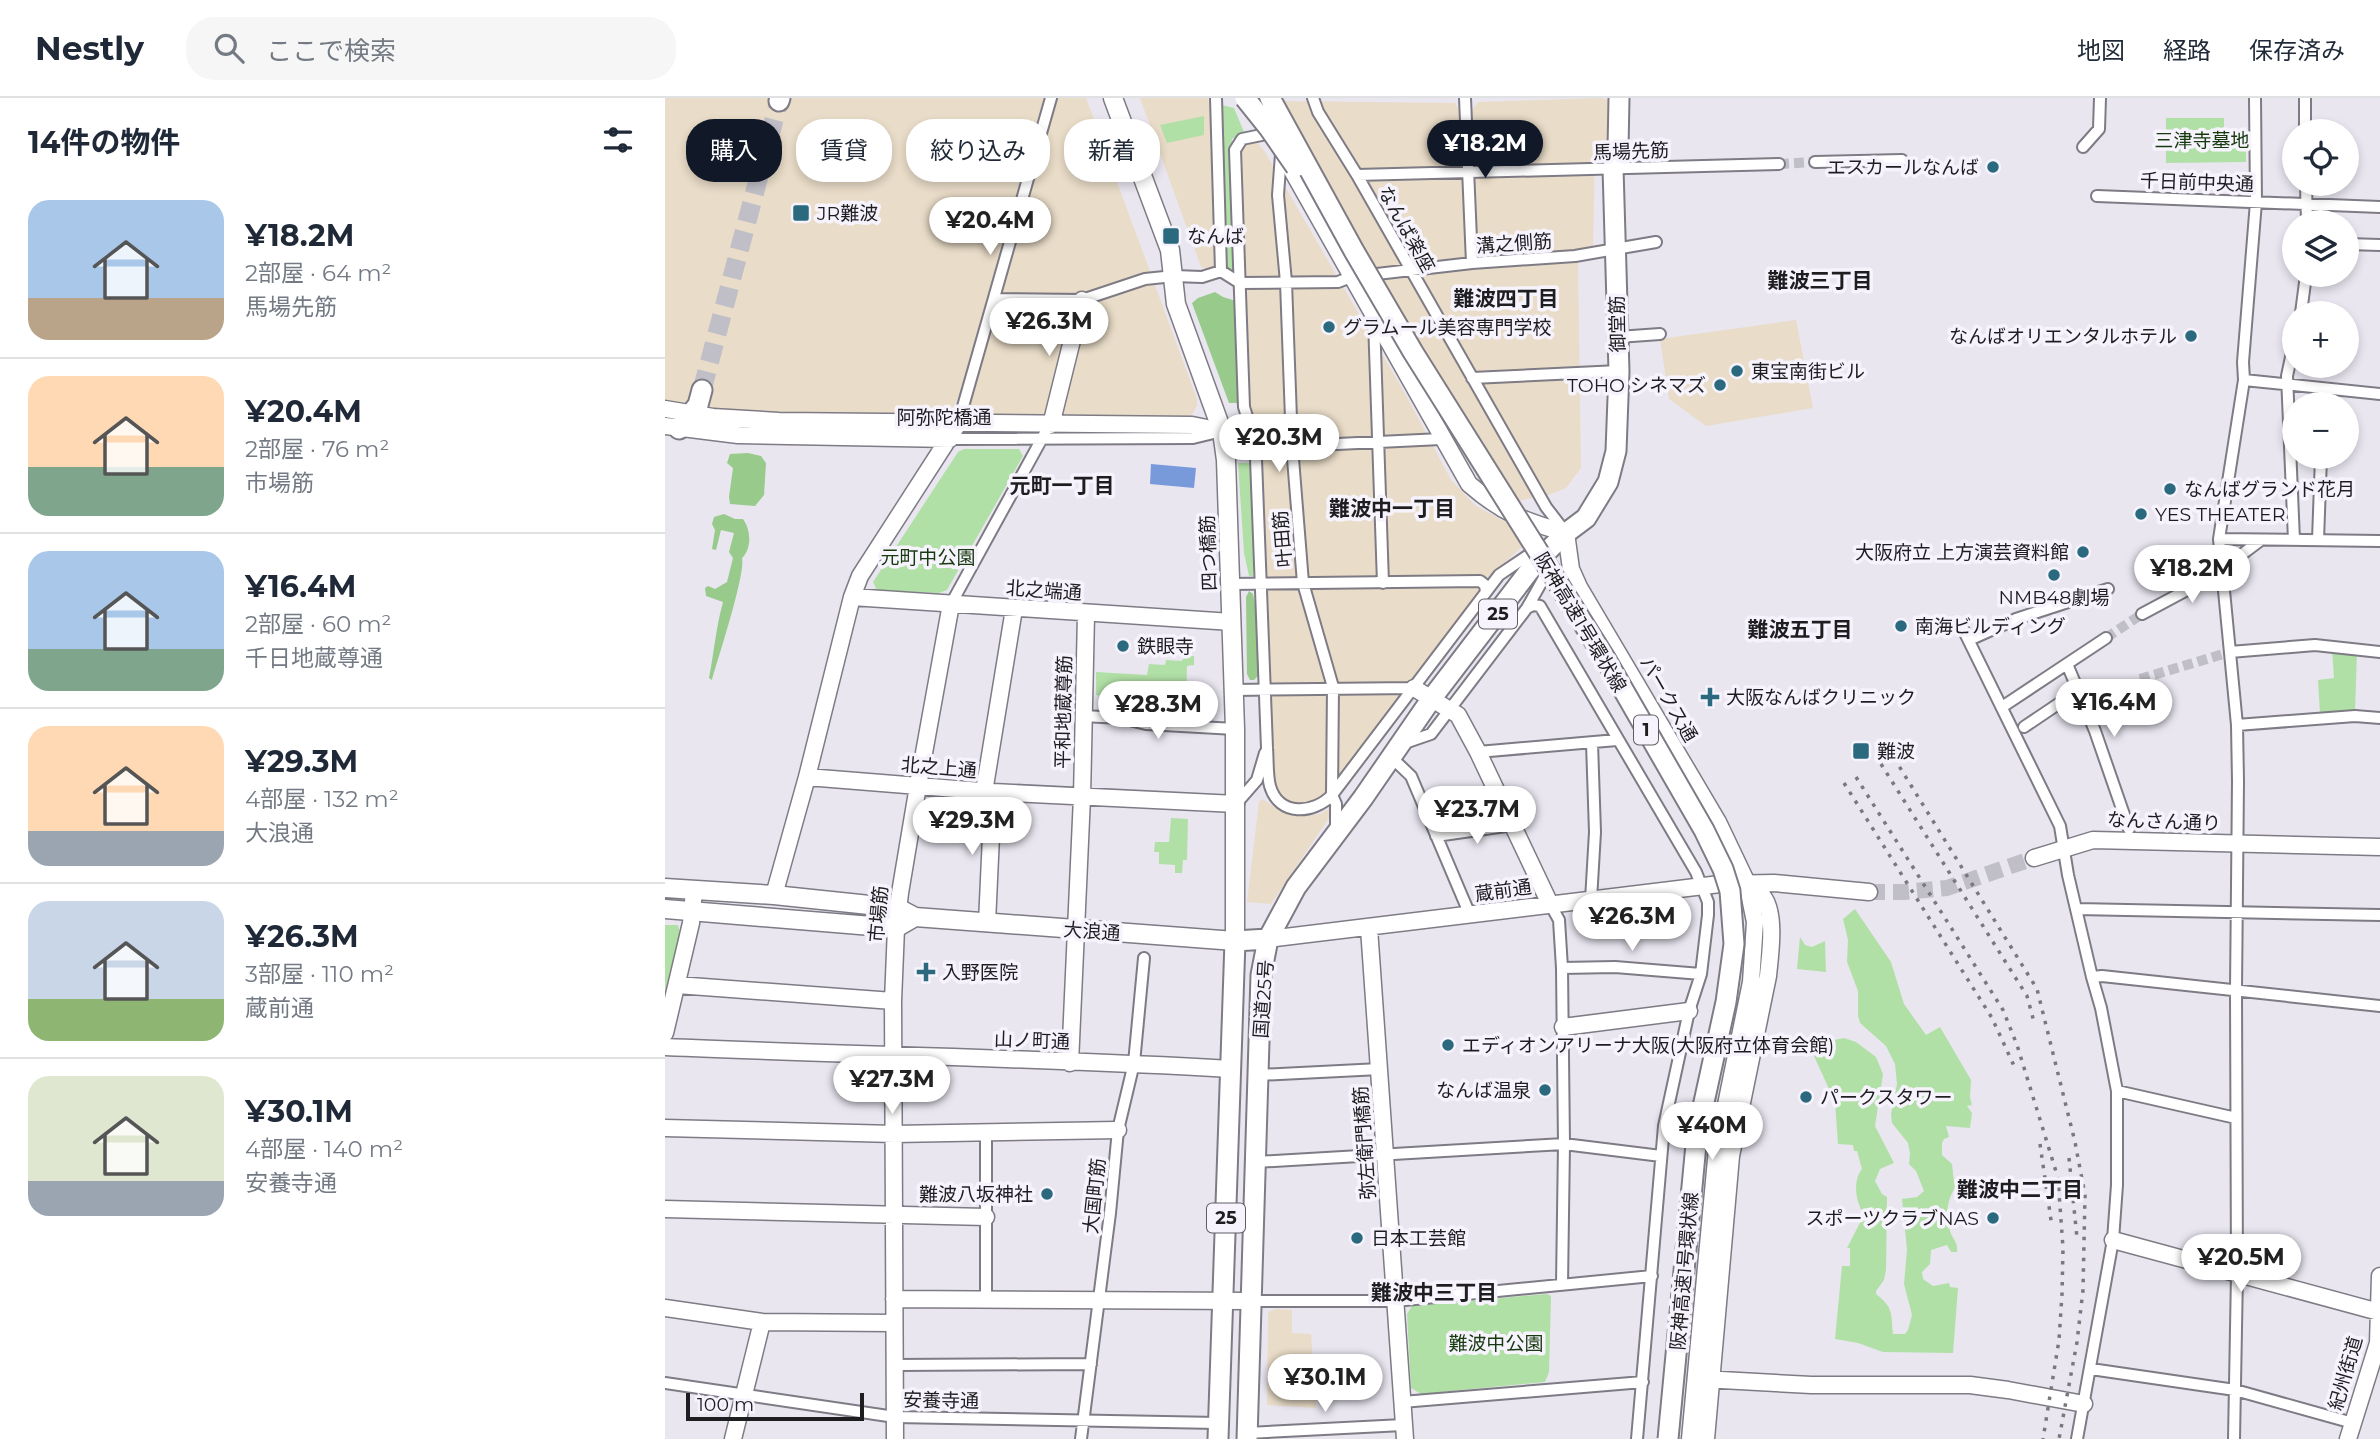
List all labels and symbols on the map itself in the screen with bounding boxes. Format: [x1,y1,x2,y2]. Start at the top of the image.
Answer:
pin: ¥18.2M [1428,120,1542,180]
park label: 三津寺墓地 [2154,129,2250,152]
street label: 馬場先筋 [1593,139,1669,164]
place label: エスカールなんば [1827,156,1979,179]
marker: エスカールなんば [1985,159,2001,175]
street label: 千日前中央通 [2140,169,2254,196]
street label: なんば楽座 [1373,182,1440,276]
pin: ¥20.4M [933,198,1047,257]
place label: JR難波 [816,202,878,225]
marker: JR難波 [791,203,811,223]
place label: なんば [1187,225,1244,248]
marker: なんば [1161,226,1181,246]
street label: 溝之側筋 [1475,229,1553,258]
district label: 難波三丁目 [1768,268,1873,293]
district label: 難波四丁目 [1454,286,1559,311]
street label: 御堂筋 [1606,295,1629,353]
pin: ¥26.3M [992,299,1106,358]
place label: グラムール美容専門学校 [1343,316,1551,339]
marker: グラムール美容専門学校 [1321,319,1337,335]
place label: なんばオリエンタルホテル [1949,325,2177,348]
marker: なんばオリエンタルホテル [2183,328,2199,344]
place label: 東宝南街ビル [1751,360,1865,383]
marker: 東宝南街ビル [1729,363,1745,379]
place label: TOHO シネマズ [1567,374,1706,397]
marker: TOHO シネマズ [1712,377,1728,393]
street label: 阿弥陀橋通 [896,406,992,429]
pin: ¥20.3M [1222,414,1336,474]
district label: 元町一丁目 [1010,473,1115,498]
place label: なんばグランド花月 [2184,478,2355,501]
marker: なんばグランド花月 [2162,481,2178,497]
district label: 難波中一丁目 [1329,496,1455,521]
place label: YES THEATER [2155,503,2286,526]
marker: YES THEATER [2133,506,2149,522]
street label: 叶田筋 [1269,510,1296,568]
street label: 四つ橋筋 [1196,515,1221,591]
place label: 大阪府立 上方演芸資料館 [1855,541,2069,564]
marker: 大阪府立 上方演芸資料館 [2075,544,2091,560]
park label: 元町中公園 [880,546,976,569]
pin: ¥18.2M [2135,546,2249,605]
street label: 阪神高速1号環状線 [1530,548,1631,696]
marker: NMB48劇場 [2046,567,2062,583]
street label: 北之端通 [1005,576,1083,605]
place label: NMB48劇場 [1999,586,2109,609]
road number: 25 [1479,600,1517,628]
place label: 南海ビルディング [1915,615,2066,638]
district label: 難波五丁目 [1748,617,1853,642]
marker: 南海ビルディング [1893,618,1909,634]
place label: 鉄眼寺 [1137,635,1194,658]
marker: 鉄眼寺 [1115,638,1131,654]
street label: パークス通 [1635,653,1702,746]
street label: 平和地蔵尊筋 [1051,655,1076,769]
pin: ¥16.4M [2057,680,2171,739]
pin: ¥28.3M [1101,682,1215,741]
place label: 大阪なんばクリニック [1726,686,1916,709]
marker: 大阪なんばクリニック [1700,687,1720,707]
road number: 1 [1634,716,1658,744]
place label: 難波 [1877,740,1915,763]
marker: 難波 [1851,741,1871,761]
street label: 北之上通 [900,753,978,782]
pin: ¥23.7M [1420,786,1534,846]
pin: ¥29.3M [915,798,1029,857]
street label: なんさん通り [2107,808,2221,835]
street label: 蔵前通 [1473,875,1533,906]
street label: 市場筋 [865,885,892,943]
pin: ¥26.3M [1575,894,1689,953]
street label: 大浪通 [1063,918,1121,945]
street label: 国道25号 [1249,959,1278,1039]
place label: 入野医院 [942,961,1018,984]
marker: 入野医院 [916,962,936,982]
street label: 山ノ町通 [994,1028,1070,1053]
place label: エディオンアリーナ大阪(大阪府立体育会館) [1462,1034,1834,1057]
marker: エディオンアリーナ大阪(大阪府立体育会館) [1440,1037,1456,1053]
pin: ¥27.3M [835,1056,949,1116]
place label: なんば温泉 [1436,1079,1531,1102]
marker: なんば温泉 [1537,1082,1553,1098]
street label: 弥左衛門橋筋 [1349,1085,1380,1201]
place label: パークスタワー [1820,1086,1952,1109]
marker: パークスタワー [1798,1089,1814,1105]
pin: ¥40M [1671,1102,1753,1162]
street label: 大国町筋 [1079,1157,1110,1235]
district label: 難波中二丁目 [1957,1177,2083,1202]
place label: 難波八坂神社 [919,1183,1033,1206]
marker: 難波八坂神社 [1039,1186,1055,1202]
street label: 阪神高速1号環状線 [1666,1191,1703,1351]
road number: 25 [1207,1204,1245,1232]
place label: スポーツクラブNAS [1806,1207,1979,1230]
marker: スポーツクラブNAS [1985,1210,2001,1226]
place label: 日本工芸館 [1371,1227,1466,1250]
marker: 日本工芸館 [1349,1230,1365,1246]
pin: ¥20.5M [2184,1234,2298,1294]
district label: 難波中三丁目 [1371,1280,1497,1305]
park label: 難波中公園 [1448,1332,1544,1355]
street label: 紀州街道 [2324,1333,2367,1413]
pin: ¥30.1M [1268,1354,1382,1414]
street label: 安養寺通 [903,1388,979,1413]
scale bar [686,1390,865,1422]

